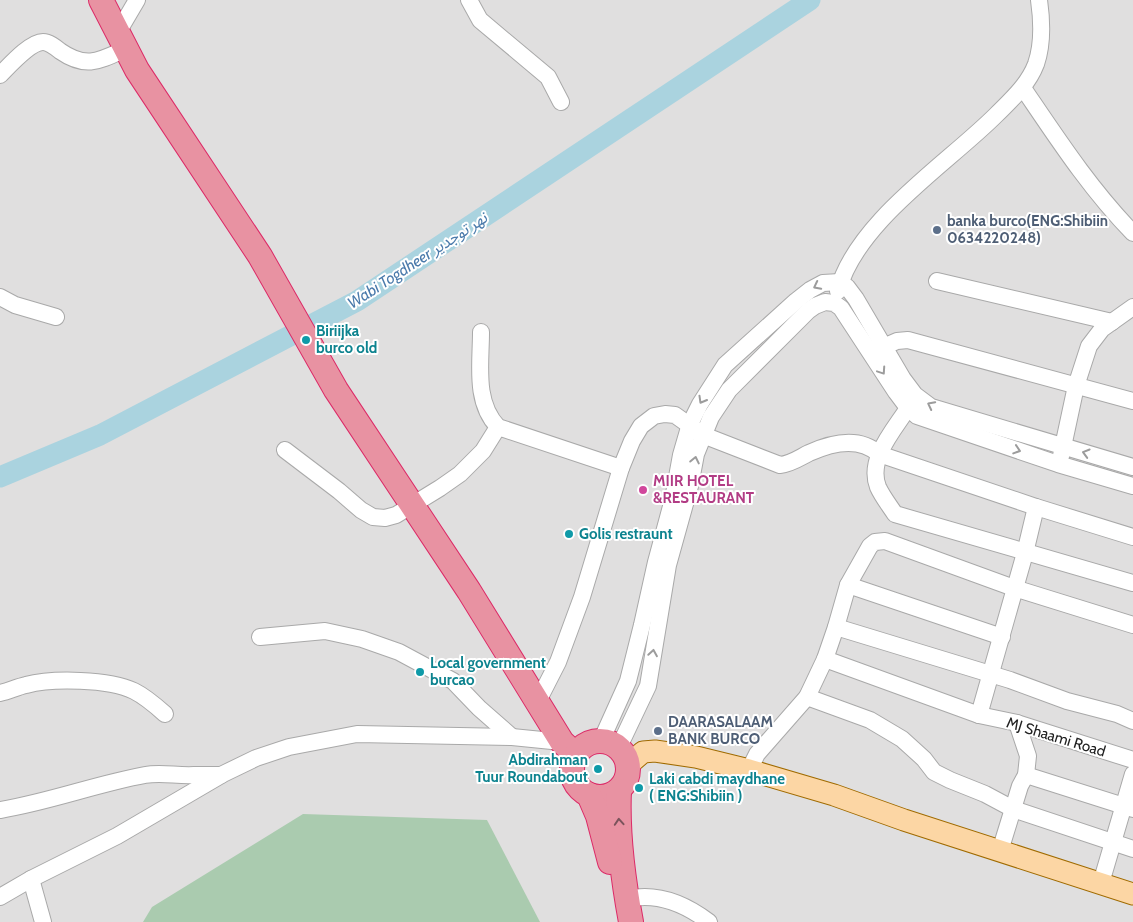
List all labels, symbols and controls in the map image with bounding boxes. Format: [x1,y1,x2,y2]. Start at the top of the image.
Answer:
water label: Wabi Togdheer نهر توجدير [344,207,492,313]
place label: banka burco(ENG:Shibiin 0634220248) [947,212,1108,247]
marker: banka burco(ENG:Shibiin 0634220248) [931,224,943,236]
one-way arrow [813,280,822,290]
place label: Biriijka burco old [316,322,377,357]
marker: Biriijka burco old [300,334,312,346]
one-way arrow [876,365,885,375]
one-way arrow [699,394,709,403]
one-way arrow [927,401,936,411]
one-way arrow [1012,445,1020,455]
one-way arrow [1083,448,1091,458]
one-way arrow [689,456,700,465]
place label: MIIR HOTEL &RESTAURANT [653,472,755,507]
marker: MIIR HOTEL &RESTAURANT [637,484,649,496]
place label: Golis restraunt [579,525,673,543]
marker: Golis restraunt [563,528,575,540]
one-way arrow [647,649,658,657]
place label: Local government burcao [430,654,546,689]
marker: Local government burcao [414,666,426,678]
place label: DAARASALAAM BANK BURCO [668,713,773,748]
street label: MJ Shaami Road [1004,713,1108,761]
marker: DAARASALAAM BANK BURCO [652,725,664,737]
place label: Abdirahman Tuur Roundabout [475,751,588,786]
marker: Abdirahman Tuur Roundabout [592,763,604,775]
place label: Laki cabdi maydhane ( ENG:Shibiin ) [649,770,785,805]
marker: Laki cabdi maydhane ( ENG:Shibiin ) [633,782,645,794]
one-way arrow [613,817,624,825]

